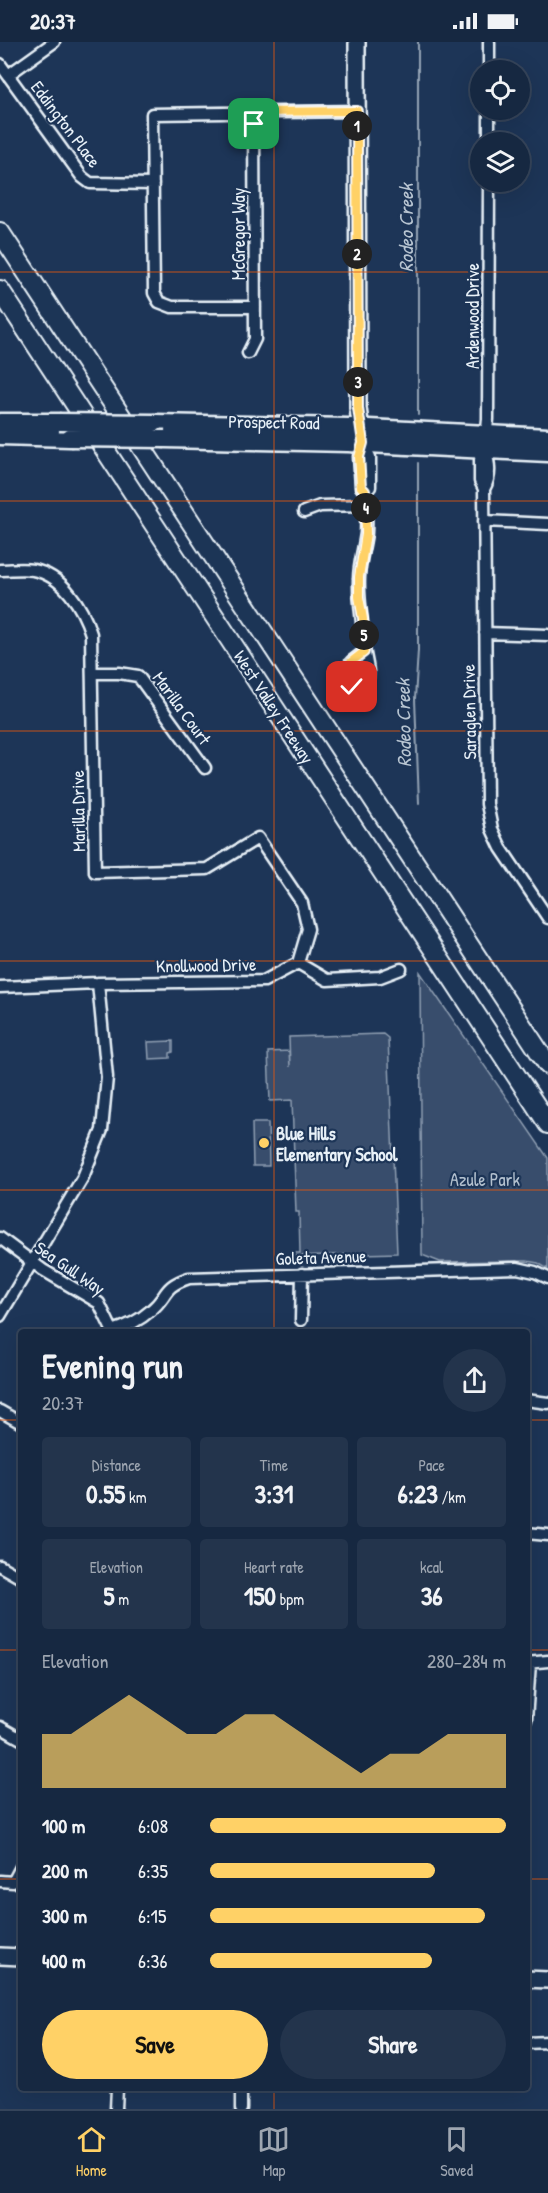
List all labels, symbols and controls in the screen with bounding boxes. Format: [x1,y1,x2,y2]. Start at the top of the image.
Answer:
text: 20:37 [30,6,76,36]
map controls [470,60,530,192]
button: locate [470,60,530,120]
street label: Eddington Place [25,76,107,172]
pin [228,98,279,149]
icon: arrive [237,107,270,140]
pin: 1 [342,111,372,141]
text: 1 [354,115,360,137]
button: layers [470,132,530,192]
water label: Rodeo Creek [392,182,419,272]
street label: McGregor Way [226,187,251,280]
pin: 2 [342,239,372,269]
text: 2 [353,243,361,265]
street label: Ardenwood Drive [460,263,485,369]
pin: 3 [343,367,373,397]
text: 3 [354,371,362,393]
street label: Prospect Road [228,409,320,435]
pin: 4 [351,493,381,523]
text: 4 [363,497,369,519]
pin: 5 [349,620,379,650]
text: 5 [361,624,367,646]
street label: West Valley Freeway [228,646,320,769]
pin [326,661,377,712]
street label: Saraglen Drive [456,664,482,760]
street label: Marilla Court [147,666,218,750]
icon: check [335,670,368,703]
water label: Rodeo Creek [389,677,417,767]
street label: Marilla Drive [65,770,91,852]
street label: Knollwood Drive [156,952,256,978]
place label: Blue Hills Elementary School [276,1121,399,1168]
marker: Blue Hills Elementary School [257,1136,271,1150]
park label: Azule Park [450,1167,520,1192]
street label: Sea Gull Way [30,1235,111,1301]
street label: Goleta Avenue [275,1243,367,1271]
text: Evening run [42,1344,183,1388]
button: share [443,1349,506,1412]
text: 20:37 [42,1389,84,1416]
text: Distance [92,1454,141,1476]
text: Time [260,1454,288,1476]
text: Pace [418,1454,445,1476]
text: 0.55 [86,1476,125,1511]
text: 3:31 [255,1476,293,1511]
text: 6:23 [398,1476,438,1511]
text: km [125,1486,147,1508]
text: /km [438,1486,466,1508]
text: Elevation [90,1556,143,1578]
text: Heart rate [244,1556,304,1578]
text: kcal [420,1556,443,1578]
text: 5 [104,1578,115,1613]
text: 150 [244,1578,276,1613]
text: 36 [421,1578,443,1613]
text: m [115,1588,129,1610]
text: bpm [276,1588,304,1610]
text: Elevation [42,1647,108,1674]
text: 280–284 m [427,1647,506,1674]
text: 100 m [42,1812,85,1839]
text: 6:08 [138,1812,168,1839]
text: 200 m [42,1857,87,1884]
text: 6:35 [138,1857,168,1884]
text: 300 m [42,1902,87,1929]
text: 6:15 [138,1902,166,1929]
text: 400 m [42,1947,86,1974]
text: 6:36 [138,1947,168,1974]
button: Save [42,2010,268,2079]
button: Share [280,2010,506,2079]
tab: Home [75,2123,108,2181]
tab: Map [257,2123,290,2181]
tab: Saved [440,2123,473,2181]

